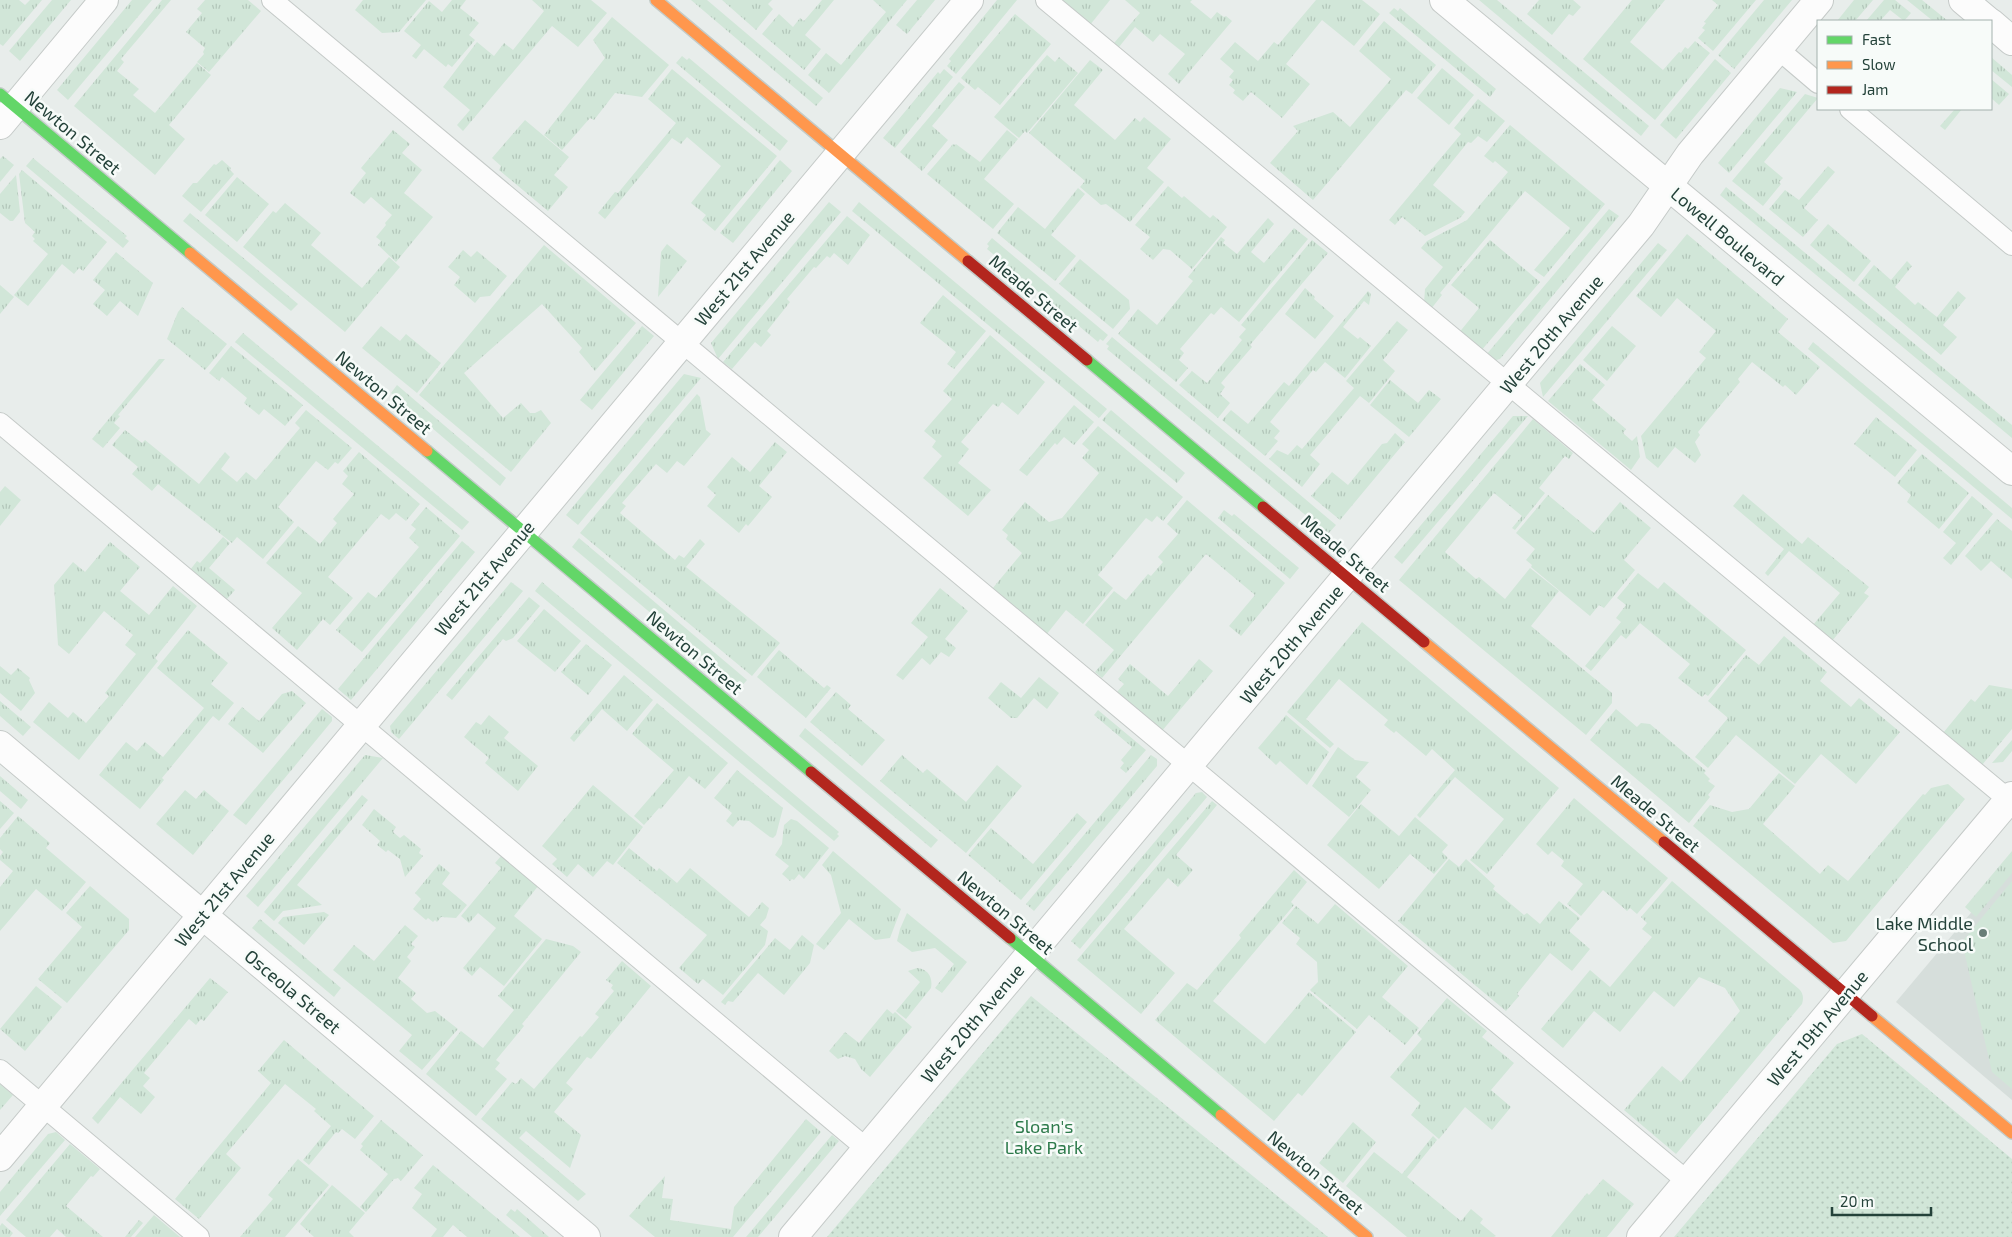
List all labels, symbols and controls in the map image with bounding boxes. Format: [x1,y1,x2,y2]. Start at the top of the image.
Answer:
legend [1817,20,1992,110]
text: Fast [1862,30,1892,48]
text: Slow [1862,55,1896,73]
text: Jam [1862,80,1888,98]
street label: Newton Street [20,85,126,179]
street label: Lowell Boulevard [1667,182,1789,290]
street label: West 21st Avenue [689,206,799,330]
street label: Meade Street [985,249,1083,337]
street label: West 20th Avenue [1495,270,1607,398]
street label: Newton Street [331,345,437,439]
street label: Meade Street [1297,509,1395,597]
street label: West 21st Avenue [429,516,539,640]
street label: West 20th Avenue [1235,580,1347,708]
street label: Newton Street [642,605,748,699]
street label: Meade Street [1607,769,1705,857]
street label: West 21st Avenue [169,827,279,951]
street label: Newton Street [953,865,1059,959]
place label: Lake Middle School [1875,912,1974,955]
marker: Lake Middle School [1977,927,1989,939]
street label: Osceola Street [240,944,346,1038]
street label: West 20th Avenue [916,959,1028,1087]
street label: West 19th Avenue [1762,965,1872,1091]
park label: Sloan's Lake Park [1005,1115,1083,1158]
street label: Newton Street [1263,1125,1369,1219]
scale bar [1832,1184,1931,1216]
text: 20 m [1840,1192,1874,1210]

